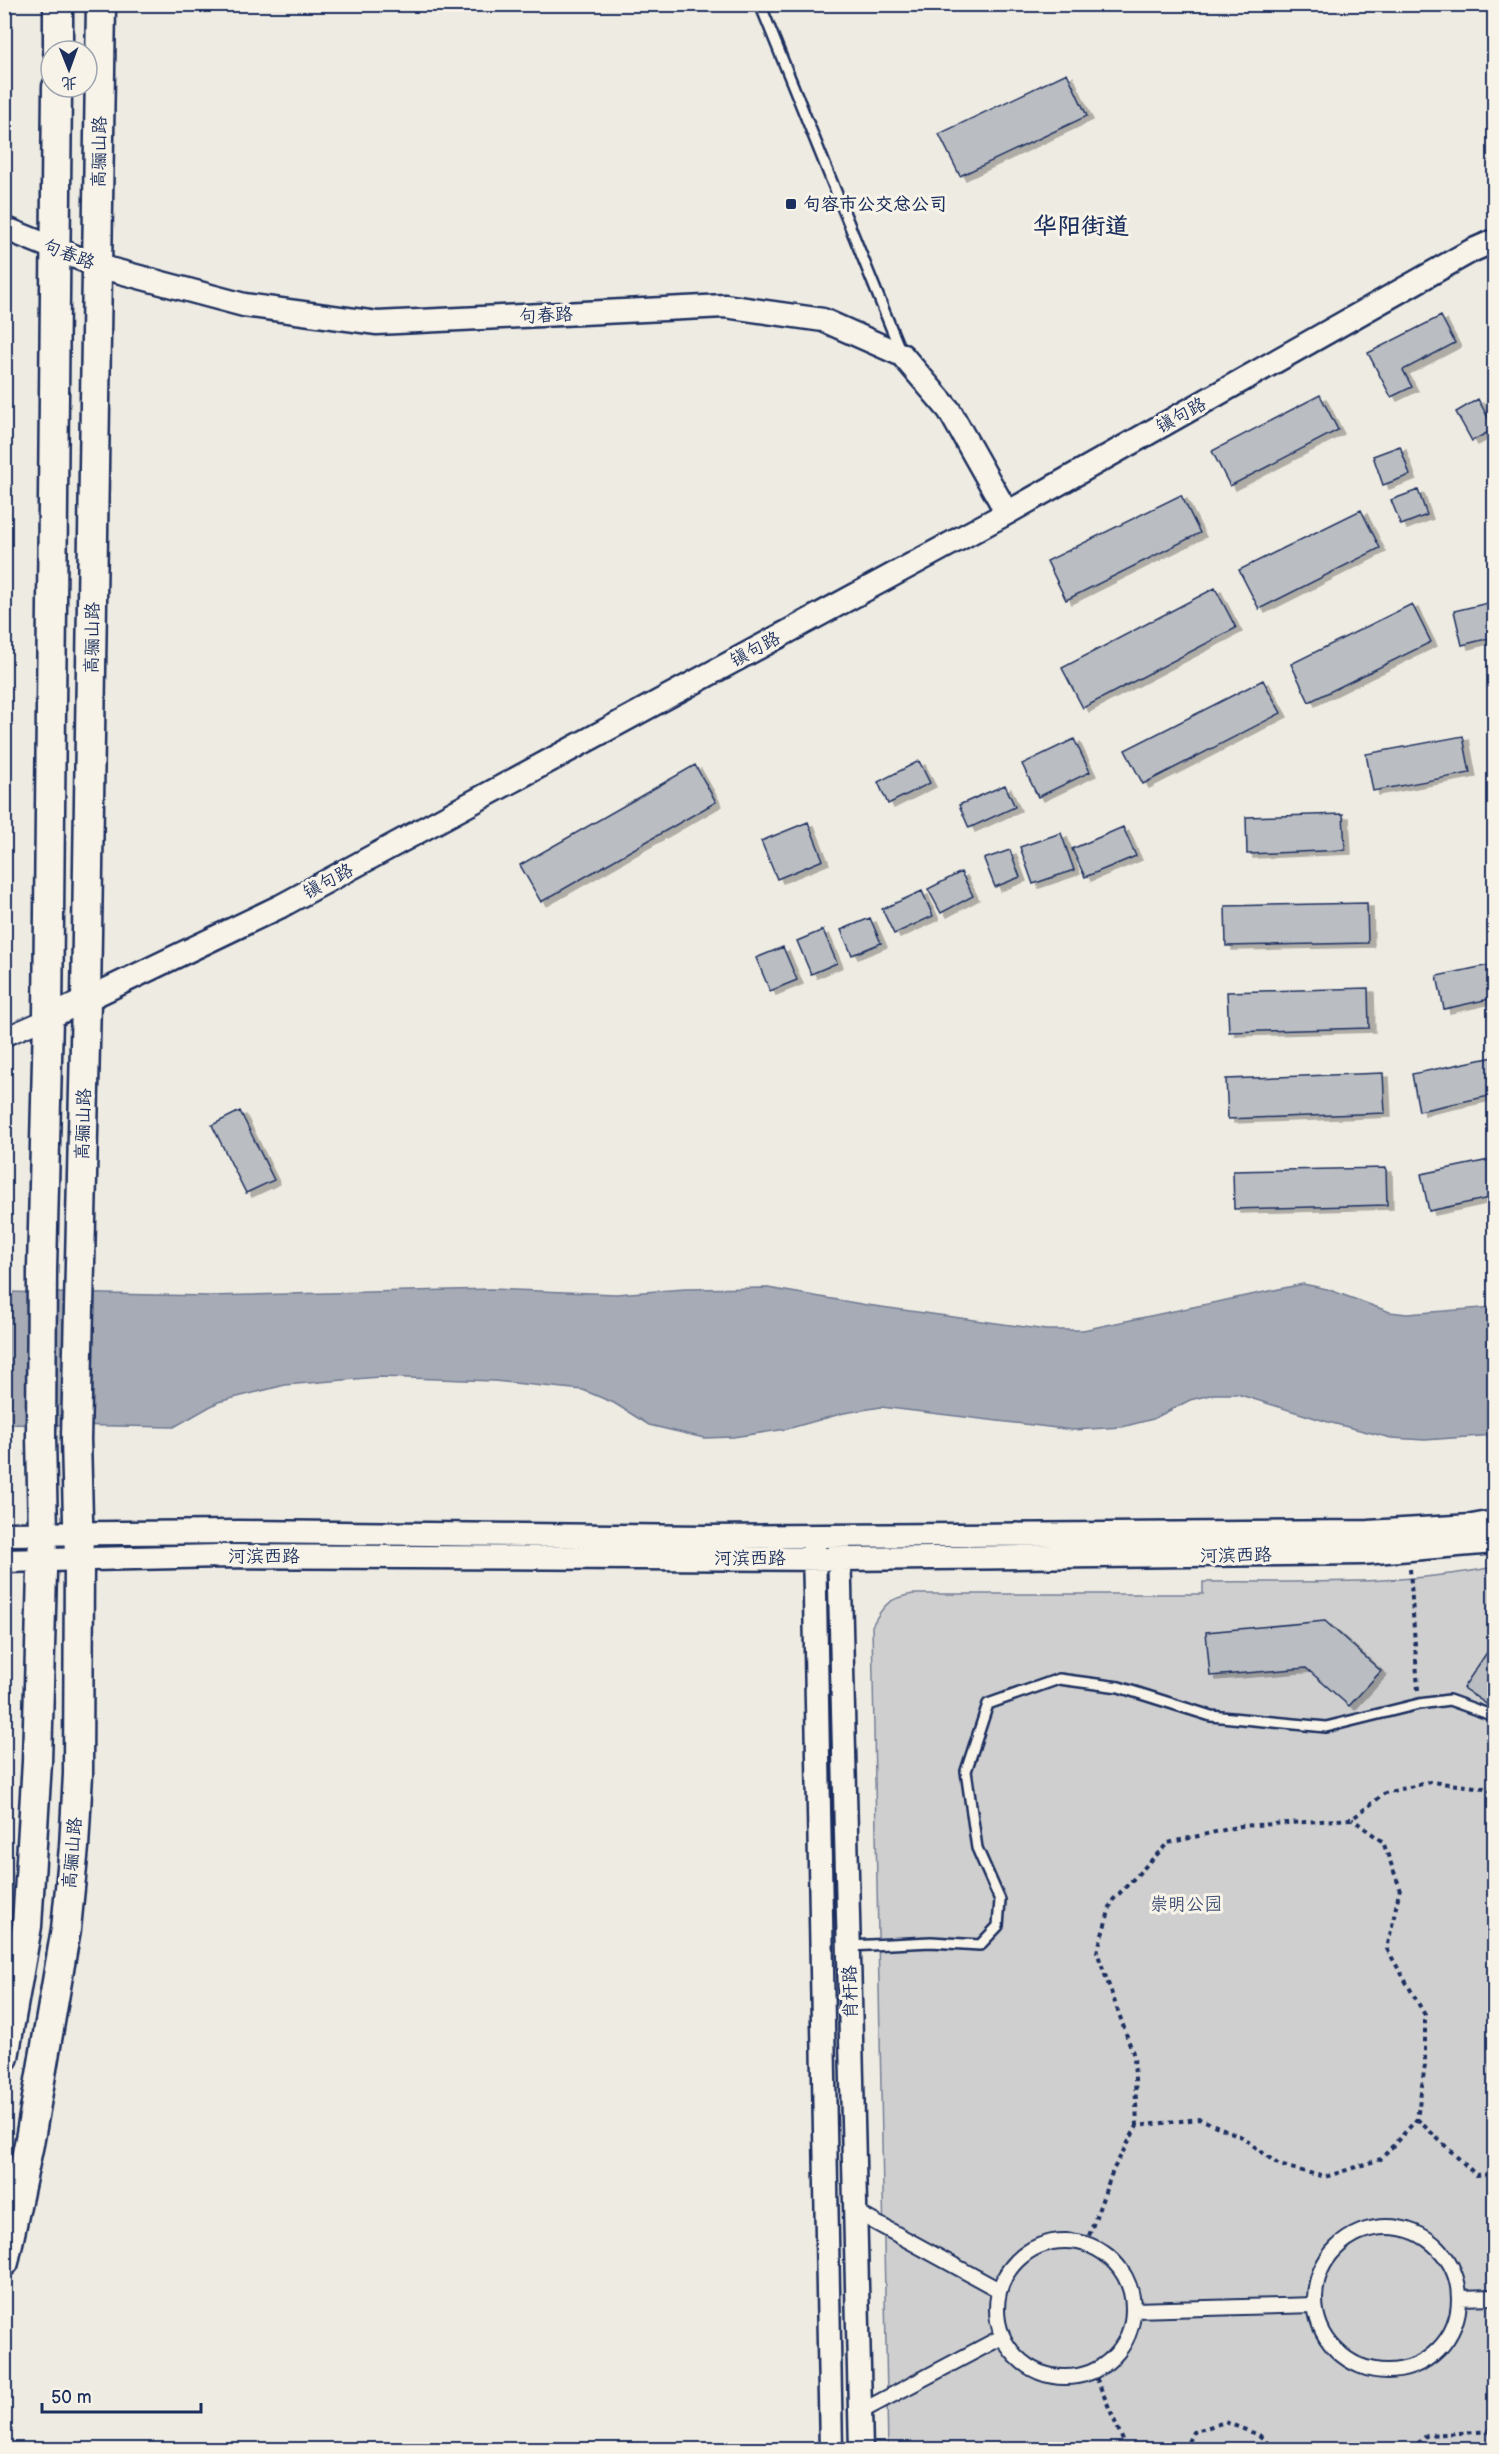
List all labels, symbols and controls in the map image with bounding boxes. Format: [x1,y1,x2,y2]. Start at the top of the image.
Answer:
north arrow [39,39,99,99]
text: 北 [61,73,77,92]
street label: 高骊山路 [88,116,111,188]
place label: 句容市公交总公司 [803,194,947,215]
marker: 句容市公交总公司 [784,197,798,211]
district label: 华阳街道 [1033,212,1129,241]
street label: 句春路 [40,235,98,274]
street label: 句春路 [519,304,574,327]
street label: 镇句路 [1153,393,1210,438]
street label: 高骊山路 [81,602,104,674]
street label: 镇句路 [726,627,784,671]
street label: 镇句路 [299,859,357,903]
street label: 高骊山路 [72,1088,95,1160]
street label: 河滨西路 [1200,1544,1272,1567]
street label: 河滨西路 [228,1546,300,1567]
street label: 河滨西路 [714,1548,786,1569]
street label: 高骊山路 [59,1816,86,1890]
park label: 崇明公园 [1150,1894,1222,1915]
street label: 肖杆路 [840,1965,861,2019]
scale bar [42,2376,201,2414]
text: 50 m [51,2387,92,2408]

